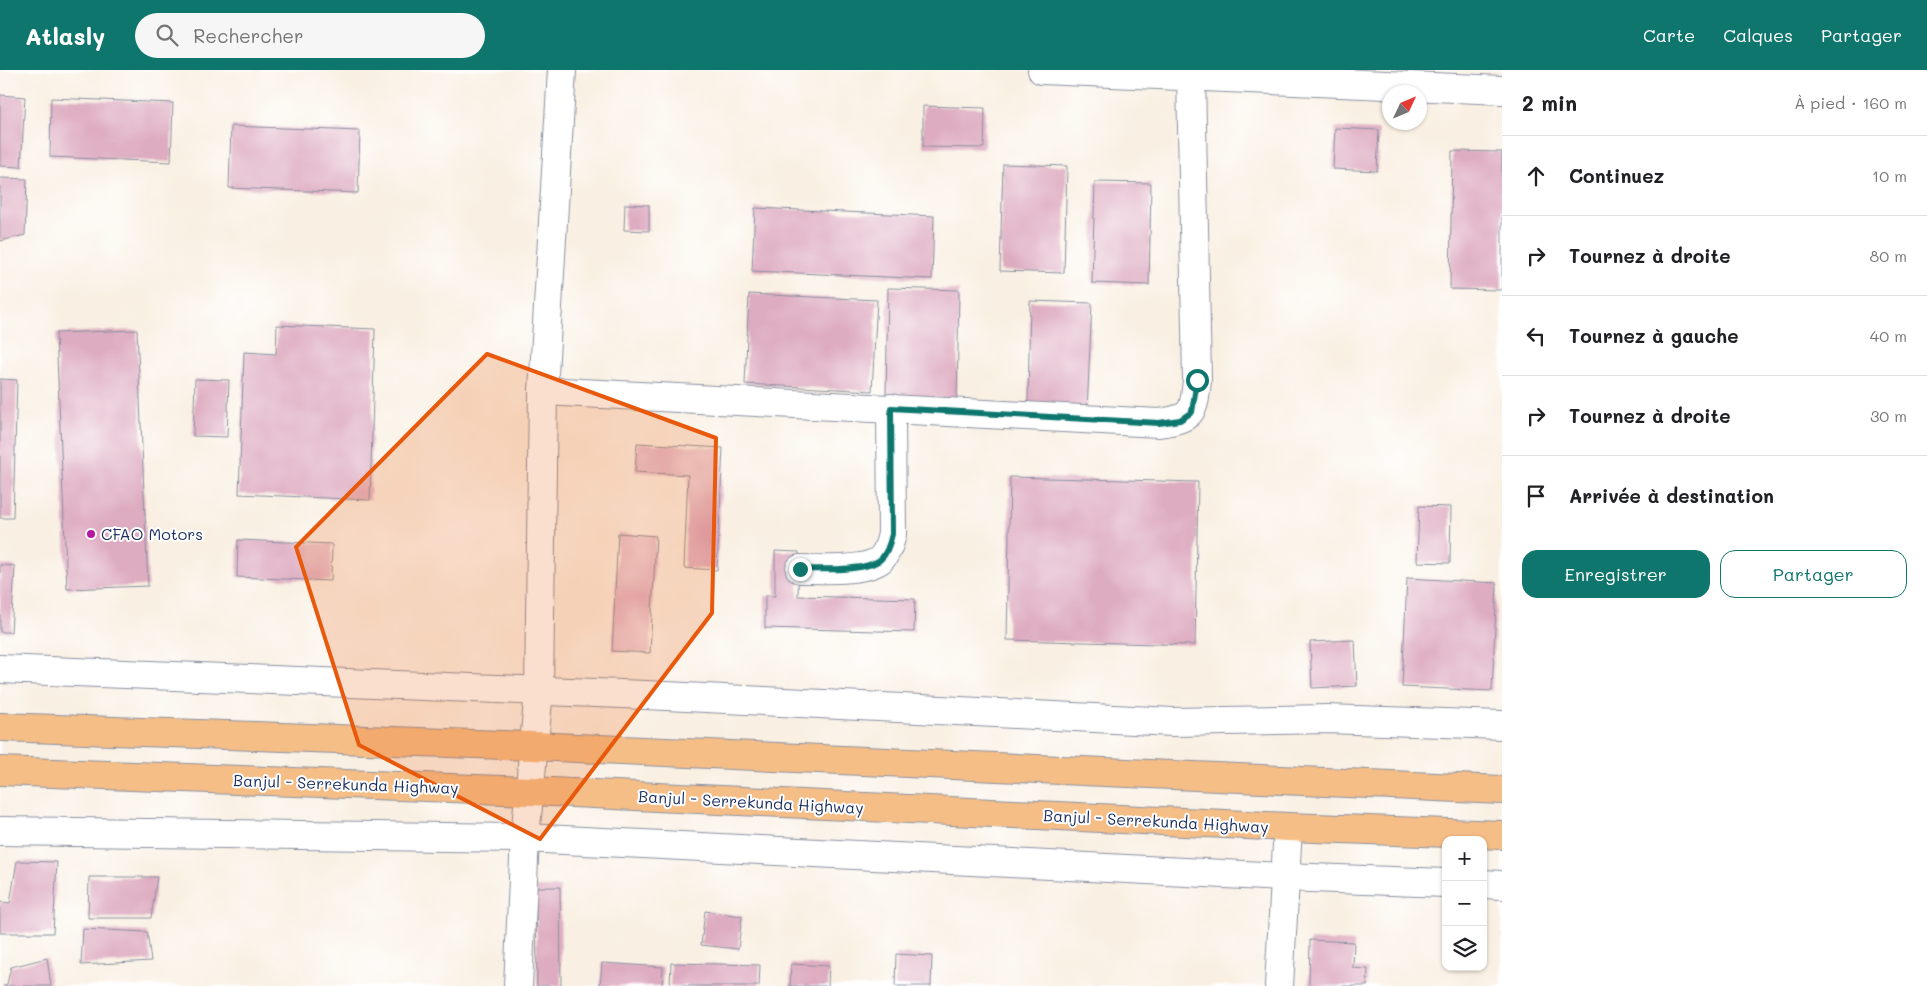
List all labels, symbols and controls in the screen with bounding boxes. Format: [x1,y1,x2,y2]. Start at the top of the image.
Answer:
search box [135,13,485,58]
text: Atlasly [25,20,105,51]
icon: search [153,21,181,49]
text: Rechercher [193,23,304,48]
text: Carte [1643,23,1695,47]
text: Calques [1723,23,1793,47]
text: Partager [1821,23,1902,47]
north arrow [1382,85,1427,130]
text: 2 min [1522,89,1577,116]
text: À pied · 160 m [1794,92,1907,113]
icon: ahead [1522,162,1550,190]
text: Continuez [1569,163,1664,188]
text: 10 m [1872,165,1907,186]
icon: right [1522,242,1550,270]
text: Tournez à droite [1569,243,1731,268]
text: 80 m [1870,245,1907,266]
icon: left [1522,322,1550,350]
text: Tournez à gauche [1569,323,1738,348]
text: 40 m [1870,325,1907,346]
route start [1186,369,1209,392]
icon: right [1522,402,1550,430]
text: Tournez à droite [1569,403,1731,428]
text: 30 m [1870,405,1907,426]
icon: arrive [1522,482,1550,510]
text: Arrivée à destination [1569,483,1774,508]
place label: CFAO Motors [101,523,203,544]
marker: CFAO Motors [85,528,97,540]
button: Enregistrer [1522,550,1710,598]
button: Partager [1720,550,1907,598]
route end [789,558,812,581]
street label: Banjul - Serrekunda Highway [233,769,459,798]
street label: Banjul - Serrekunda Highway [638,785,864,818]
street label: Banjul - Serrekunda Highway [1043,804,1269,837]
map controls [1442,836,1487,971]
button: + [1442,836,1487,881]
button: − [1442,881,1487,926]
button: layers [1442,926,1487,971]

